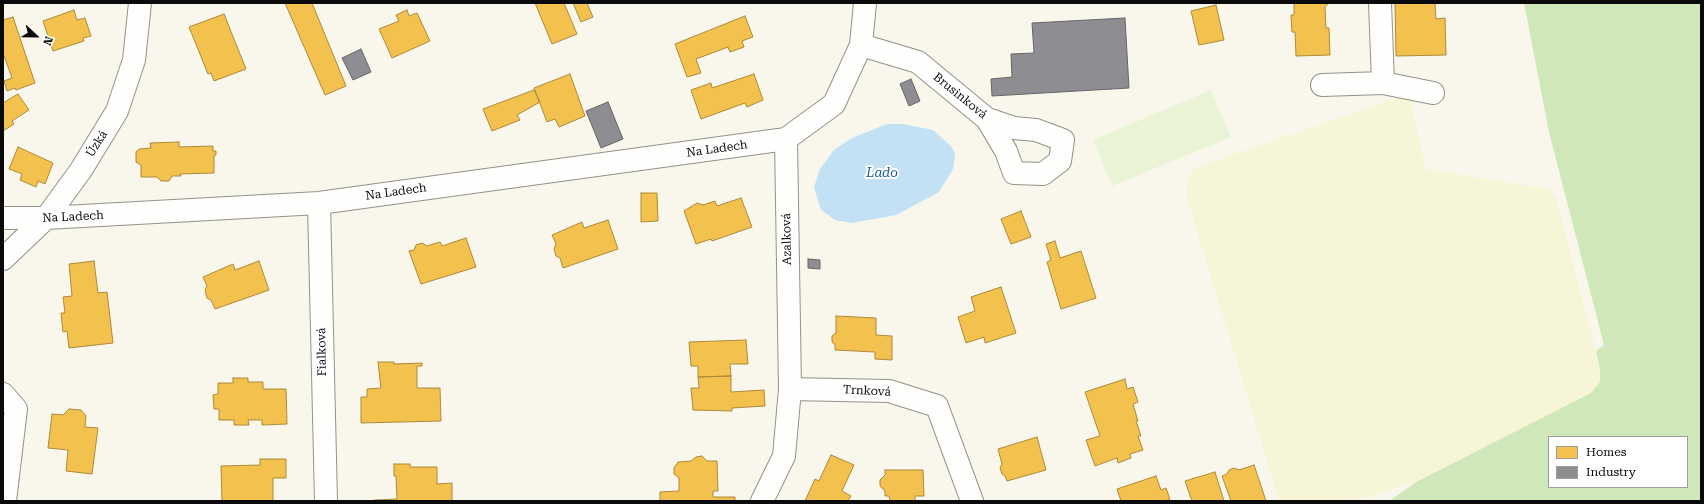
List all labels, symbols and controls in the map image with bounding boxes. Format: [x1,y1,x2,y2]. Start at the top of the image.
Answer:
north arrow [16,16,56,56]
text: N [40,34,55,47]
street label: Brusinková [930,70,990,122]
street label: Úzká [83,128,111,160]
street label: Na Ladech [685,138,749,160]
water label: Lado [866,165,898,181]
street label: Na Ladech [364,181,428,203]
street label: Na Ladech [42,208,104,226]
street label: Azalková [779,213,795,265]
street label: Fialková [314,327,330,377]
street label: Trnková [843,383,891,399]
legend [1548,436,1688,488]
text: Homes [1586,445,1626,459]
text: Industry [1586,465,1636,479]

